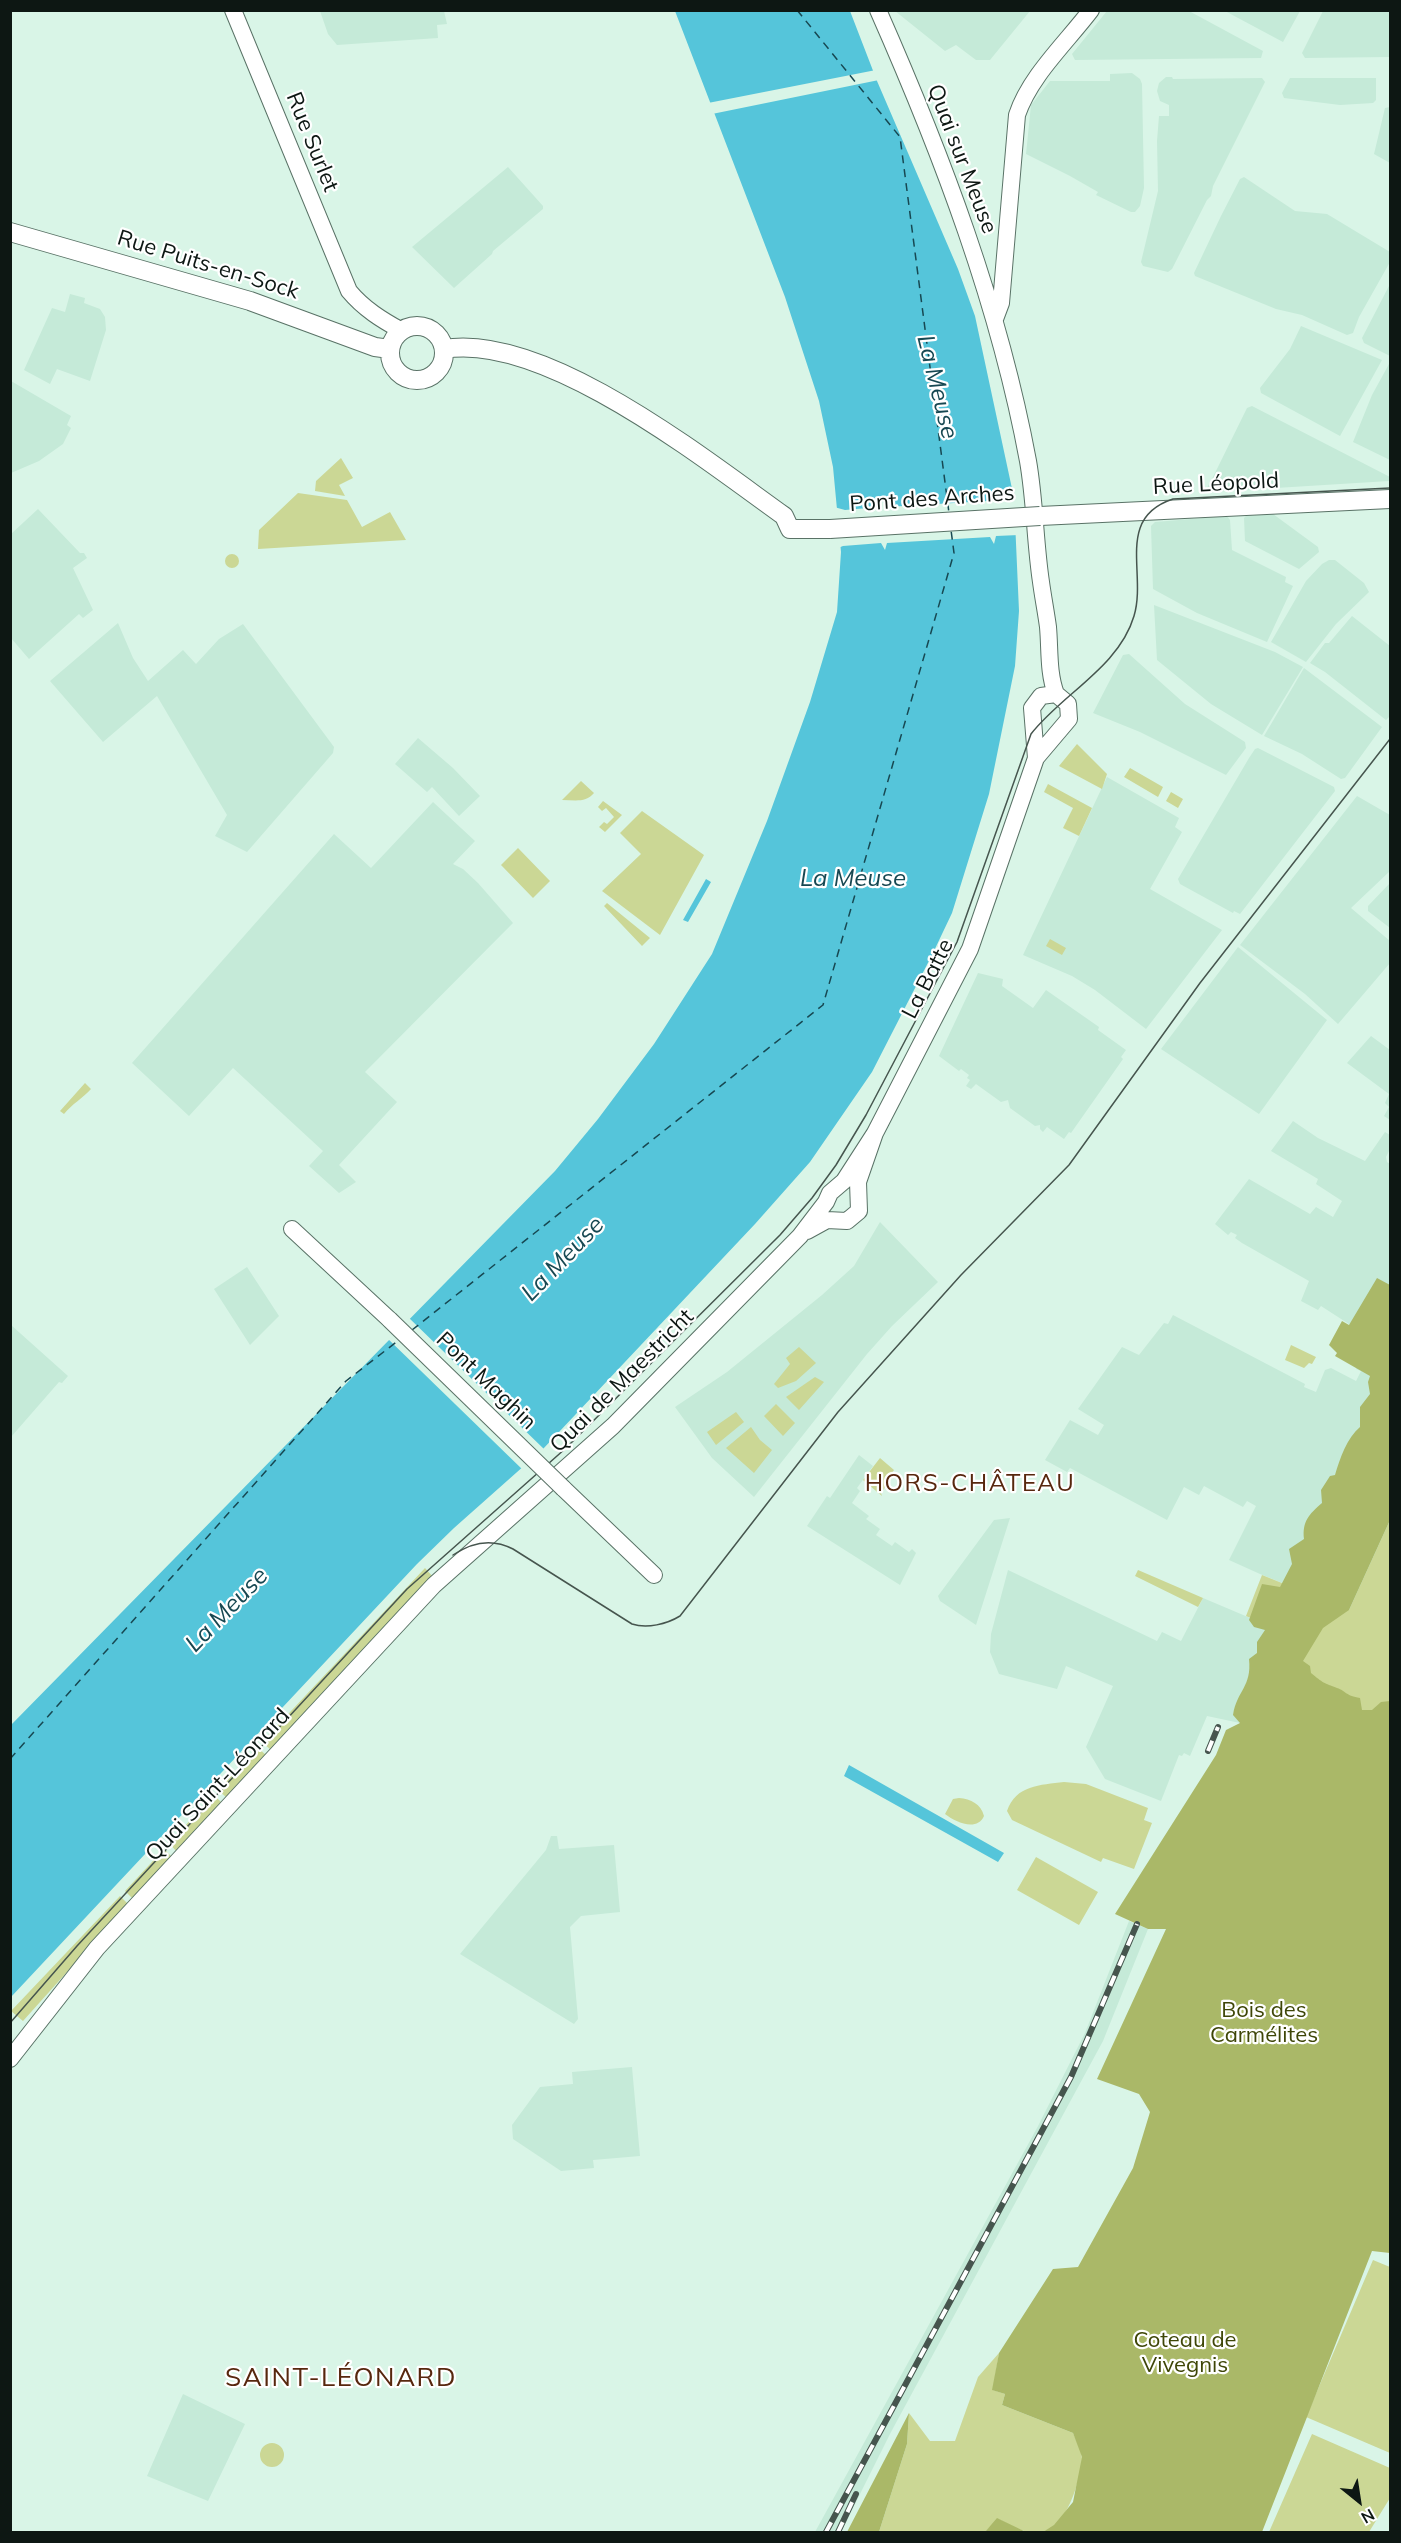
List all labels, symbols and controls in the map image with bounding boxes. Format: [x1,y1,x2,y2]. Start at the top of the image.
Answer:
street label: Quai sur Meuse [921,81,1003,237]
street label: Rue Surlet [280,88,344,196]
street label: Rue Puits-en-Sock [114,225,302,305]
water label: La Meuse [910,332,964,442]
street label: Rue Léopold [1152,468,1280,500]
street label: Pont des Arches [849,480,1015,518]
water label: La Meuse [800,865,906,893]
street label: La Batte [897,935,959,1023]
water label: La Meuse [516,1211,610,1307]
street label: Quai de Maestricht [545,1304,699,1458]
street label: Pont Maghin [430,1327,542,1435]
district label: HORS-CHÂTEAU [865,1470,1075,1498]
water label: La Meuse [180,1562,274,1658]
street label: Quai Saint-Léonard [140,1703,296,1867]
park label: Bois des Carmélites [1210,1997,1318,2048]
park label: Coteau de Vivegnis [1133,2327,1237,2378]
district label: SAINT-LÉONARD [225,2362,457,2394]
north arrow [1329,2471,1389,2531]
text: N [1358,2505,1378,2528]

